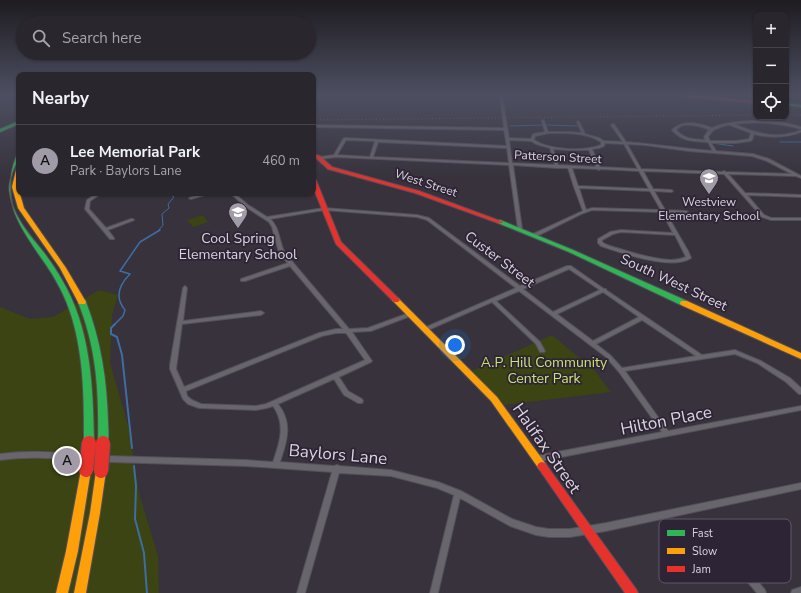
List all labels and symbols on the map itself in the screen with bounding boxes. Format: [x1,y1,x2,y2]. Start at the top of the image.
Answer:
street label: Patterson Street [514,147,603,167]
street label: West Street [393,165,460,201]
school or university icon: Westview Elementary School [698,167,720,195]
place label: Westview Elementary School [658,194,760,224]
school or university icon: Cool Spring Elementary School [227,201,249,229]
street label: Custer Street [461,227,539,292]
place label: Cool Spring Elementary School [179,229,298,264]
street label: South West Street [617,249,730,316]
your location [445,335,465,355]
park label: A.P. Hill Community Center Park [481,353,608,388]
street label: Halifax Street [507,399,587,499]
street label: Hilton Place [618,400,714,441]
street label: Baylors Lane [288,439,388,470]
pin: A [54,446,80,476]
legend [659,519,791,583]
text: Fast [692,526,713,541]
text: Slow [692,544,717,559]
text: Jam [691,562,711,577]

